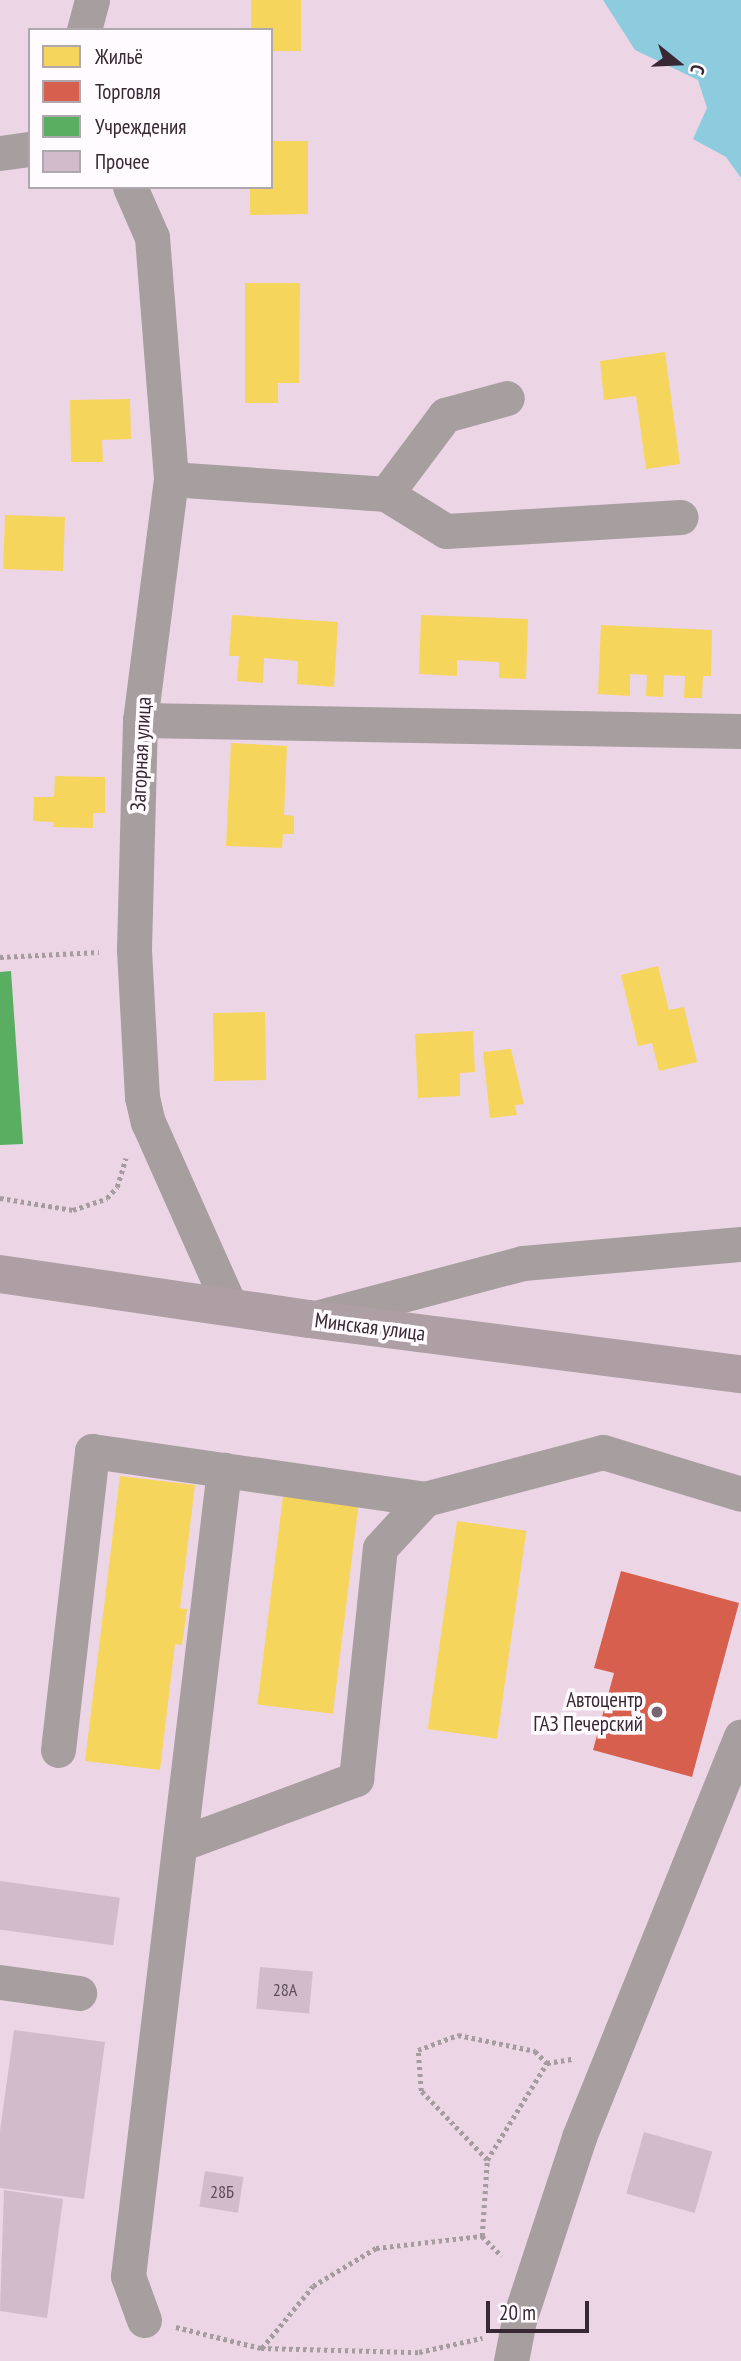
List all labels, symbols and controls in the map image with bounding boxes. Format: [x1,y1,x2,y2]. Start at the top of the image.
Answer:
legend [28,28,273,189]
north arrow [643,28,713,98]
text: Жильё [95,43,143,70]
text: С [685,62,711,77]
text: Торговля [95,78,161,105]
text: Учреждения [95,113,186,140]
text: Прочее [95,148,150,175]
street label: Загорная улица [125,696,157,812]
street label: Минская улица [313,1308,427,1346]
place label: Автоцентр ГАЗ Печерский [533,1687,643,1737]
marker: Автоцентр ГАЗ Печерский [649,1704,665,1720]
house number: 28А [273,1979,297,2001]
house number: 28Б [210,2181,234,2203]
scale bar [489,2288,592,2332]
text: 20 m [499,2299,536,2326]

